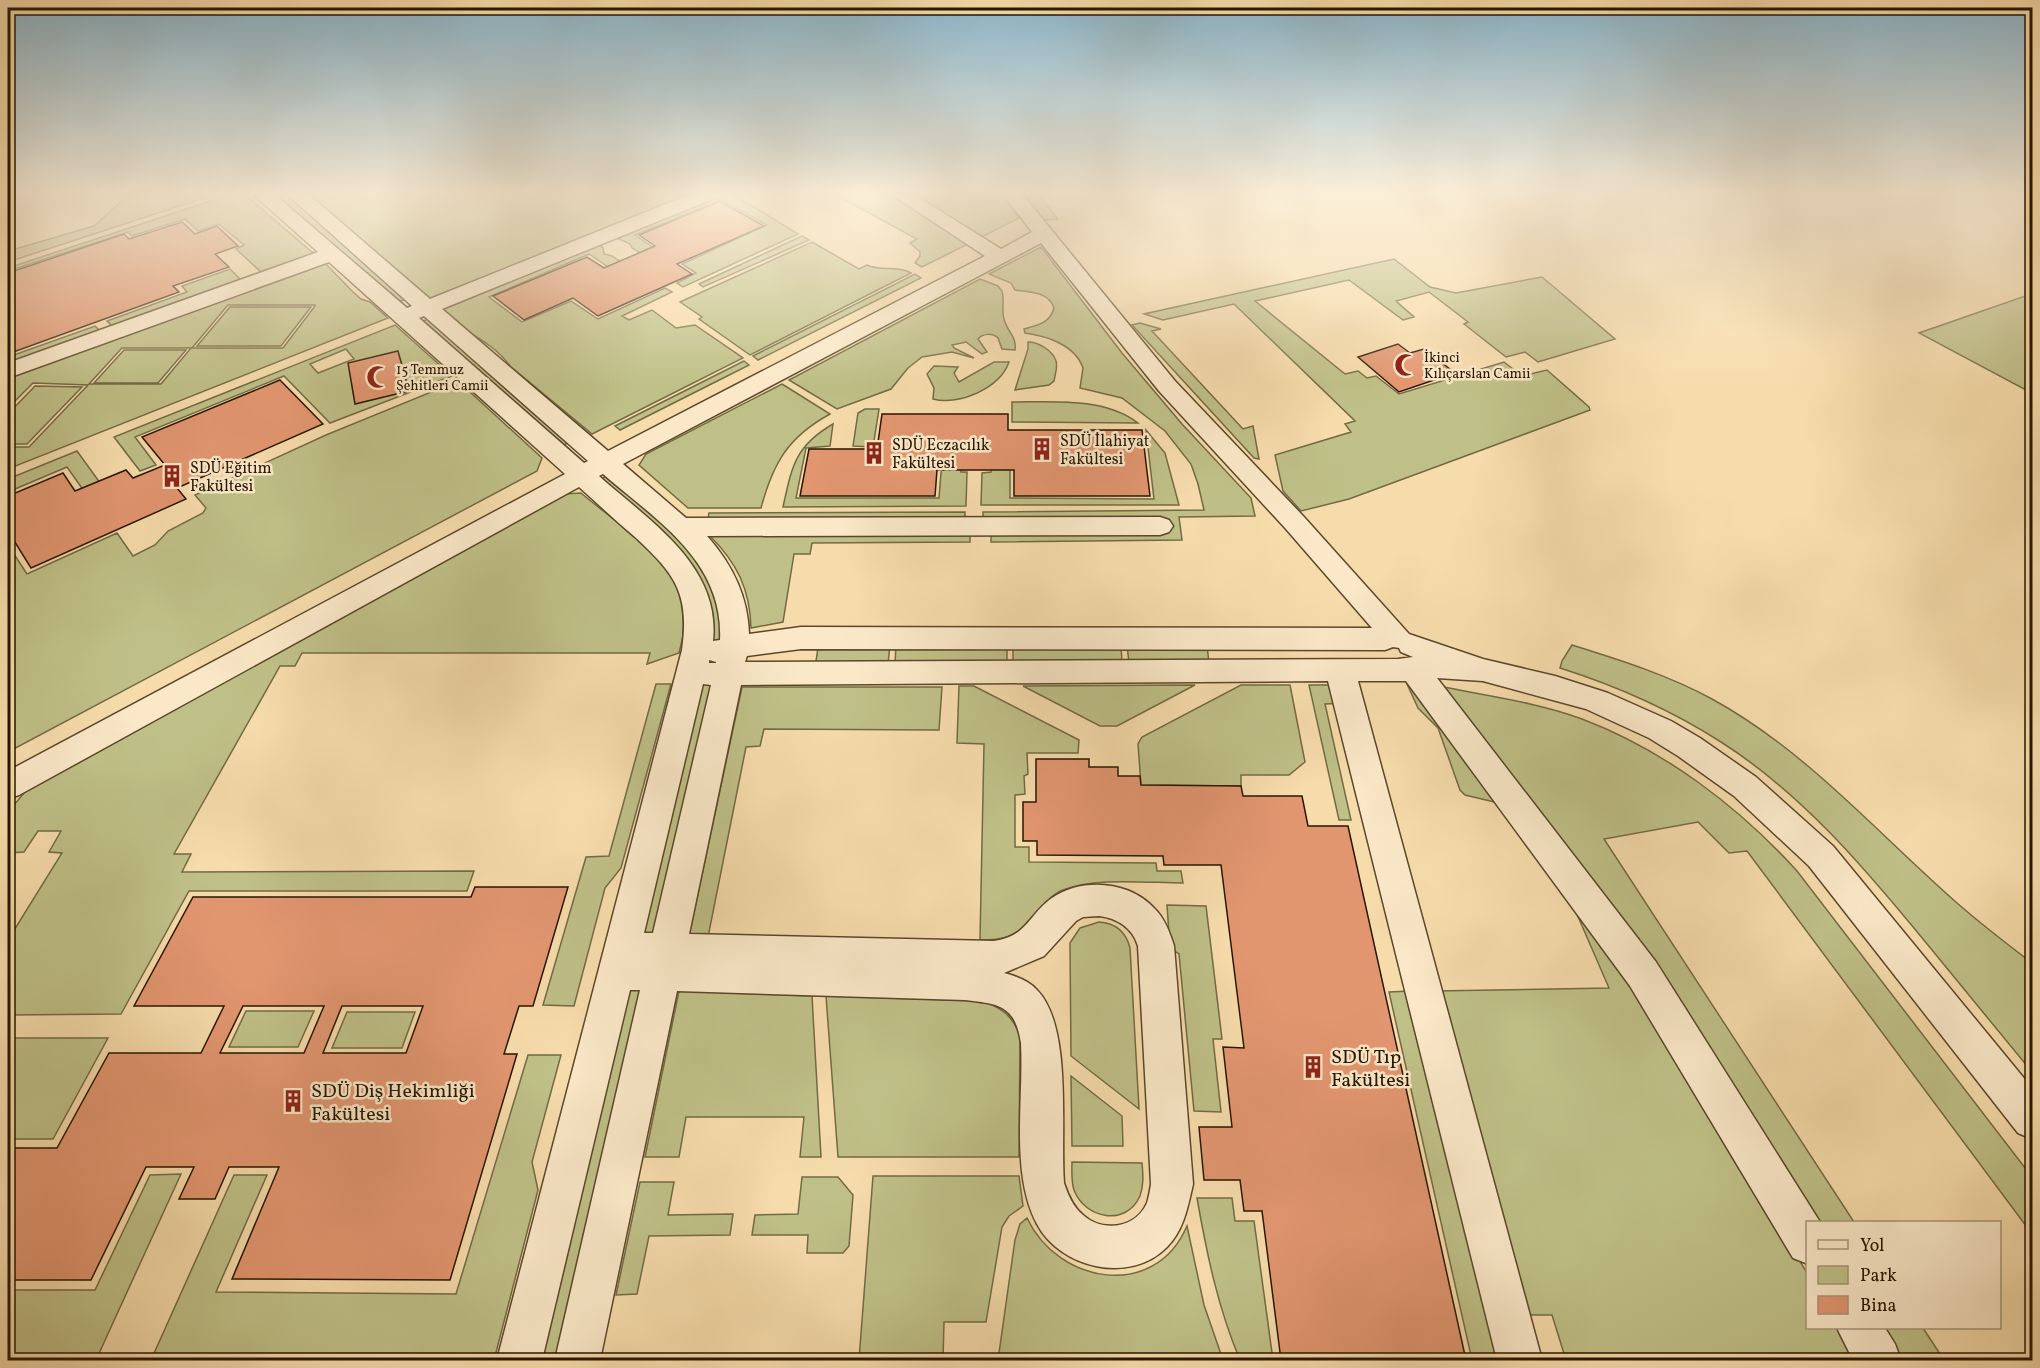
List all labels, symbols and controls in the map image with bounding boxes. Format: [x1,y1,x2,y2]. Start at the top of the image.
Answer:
place label: İkinci Kılıçarslan Camii [1424,349,1530,384]
mosque icon: İkinci Kılıçarslan Camii [1393,352,1419,378]
place label: 15 Temmuz Şehitleri Camii [396,361,488,396]
mosque icon: 15 Temmuz Şehitleri Camii [365,364,391,390]
place label: SDÜ İlahiyat Fakültesi [1060,431,1150,471]
place label: SDÜ Eczacılık Fakültesi [892,435,990,475]
building icon: SDÜ İlahiyat Fakültesi [1029,436,1055,462]
building icon: SDÜ Eczacılık Fakültesi [861,440,887,466]
place label: SDÜ Eğitim Fakültesi [190,458,272,498]
building icon: SDÜ Eğitim Fakültesi [159,463,185,489]
place label: SDÜ Tıp Fakültesi [1331,1044,1410,1095]
building icon: SDÜ Tıp Fakültesi [1300,1054,1326,1080]
place label: SDÜ Diş Hekimliği Fakültesi [311,1078,475,1129]
building icon: SDÜ Diş Hekimliği Fakültesi [280,1088,306,1114]
legend [1806,1221,2001,1329]
text: Yol [1860,1234,1885,1259]
text: Park [1860,1264,1897,1289]
text: Bina [1860,1294,1896,1319]

